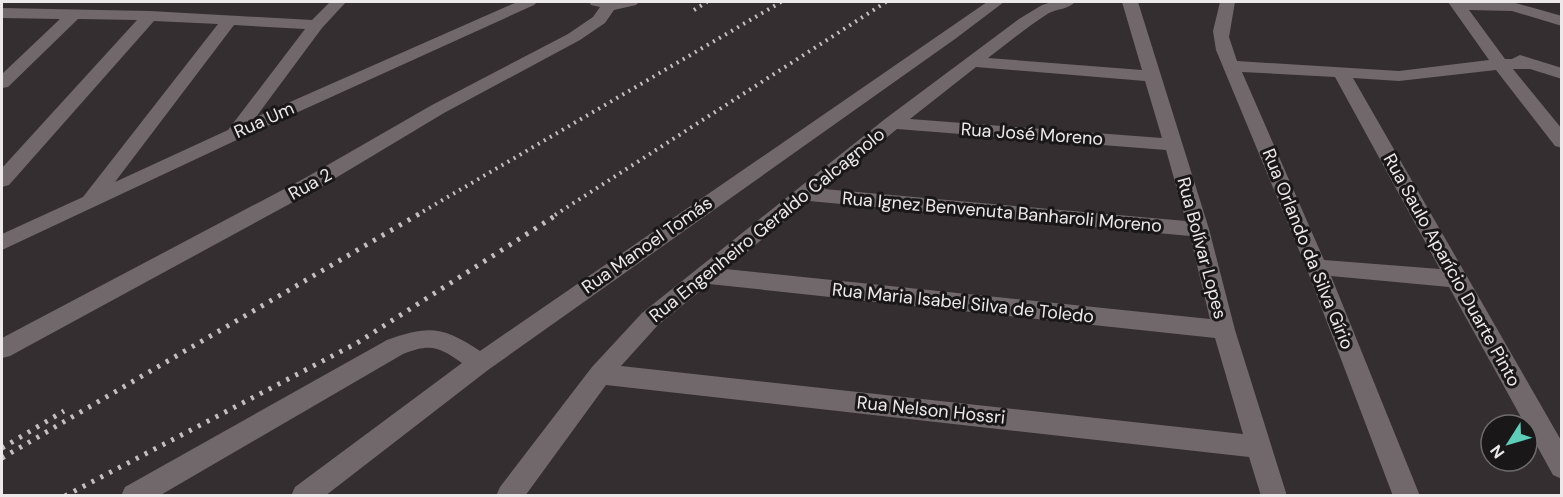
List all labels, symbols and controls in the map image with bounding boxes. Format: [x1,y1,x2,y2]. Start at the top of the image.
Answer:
street label: Rua Um [230,96,298,144]
street label: Rua José Moreno [960,117,1104,151]
street label: Rua Engenheiro Geraldo Calcagnolo [644,122,890,328]
street label: Rua Orlando da Silva Gírio [1257,145,1359,353]
street label: Rua Saulo Aparício Duarte Pinto [1378,149,1526,391]
street label: Rua 2 [284,162,336,206]
street label: Rua Bolívar Lopes [1172,175,1232,321]
street label: Rua Ignez Benvenuta Banharoli Moreno [841,186,1163,238]
street label: Rua Manoel Tomás [577,191,717,299]
street label: Rua Maria Isabel Silva de Toledo [831,277,1095,329]
street label: Rua Nelson Hossri [856,390,1006,430]
north arrow [1479,413,1539,473]
text: N [1486,441,1509,463]

